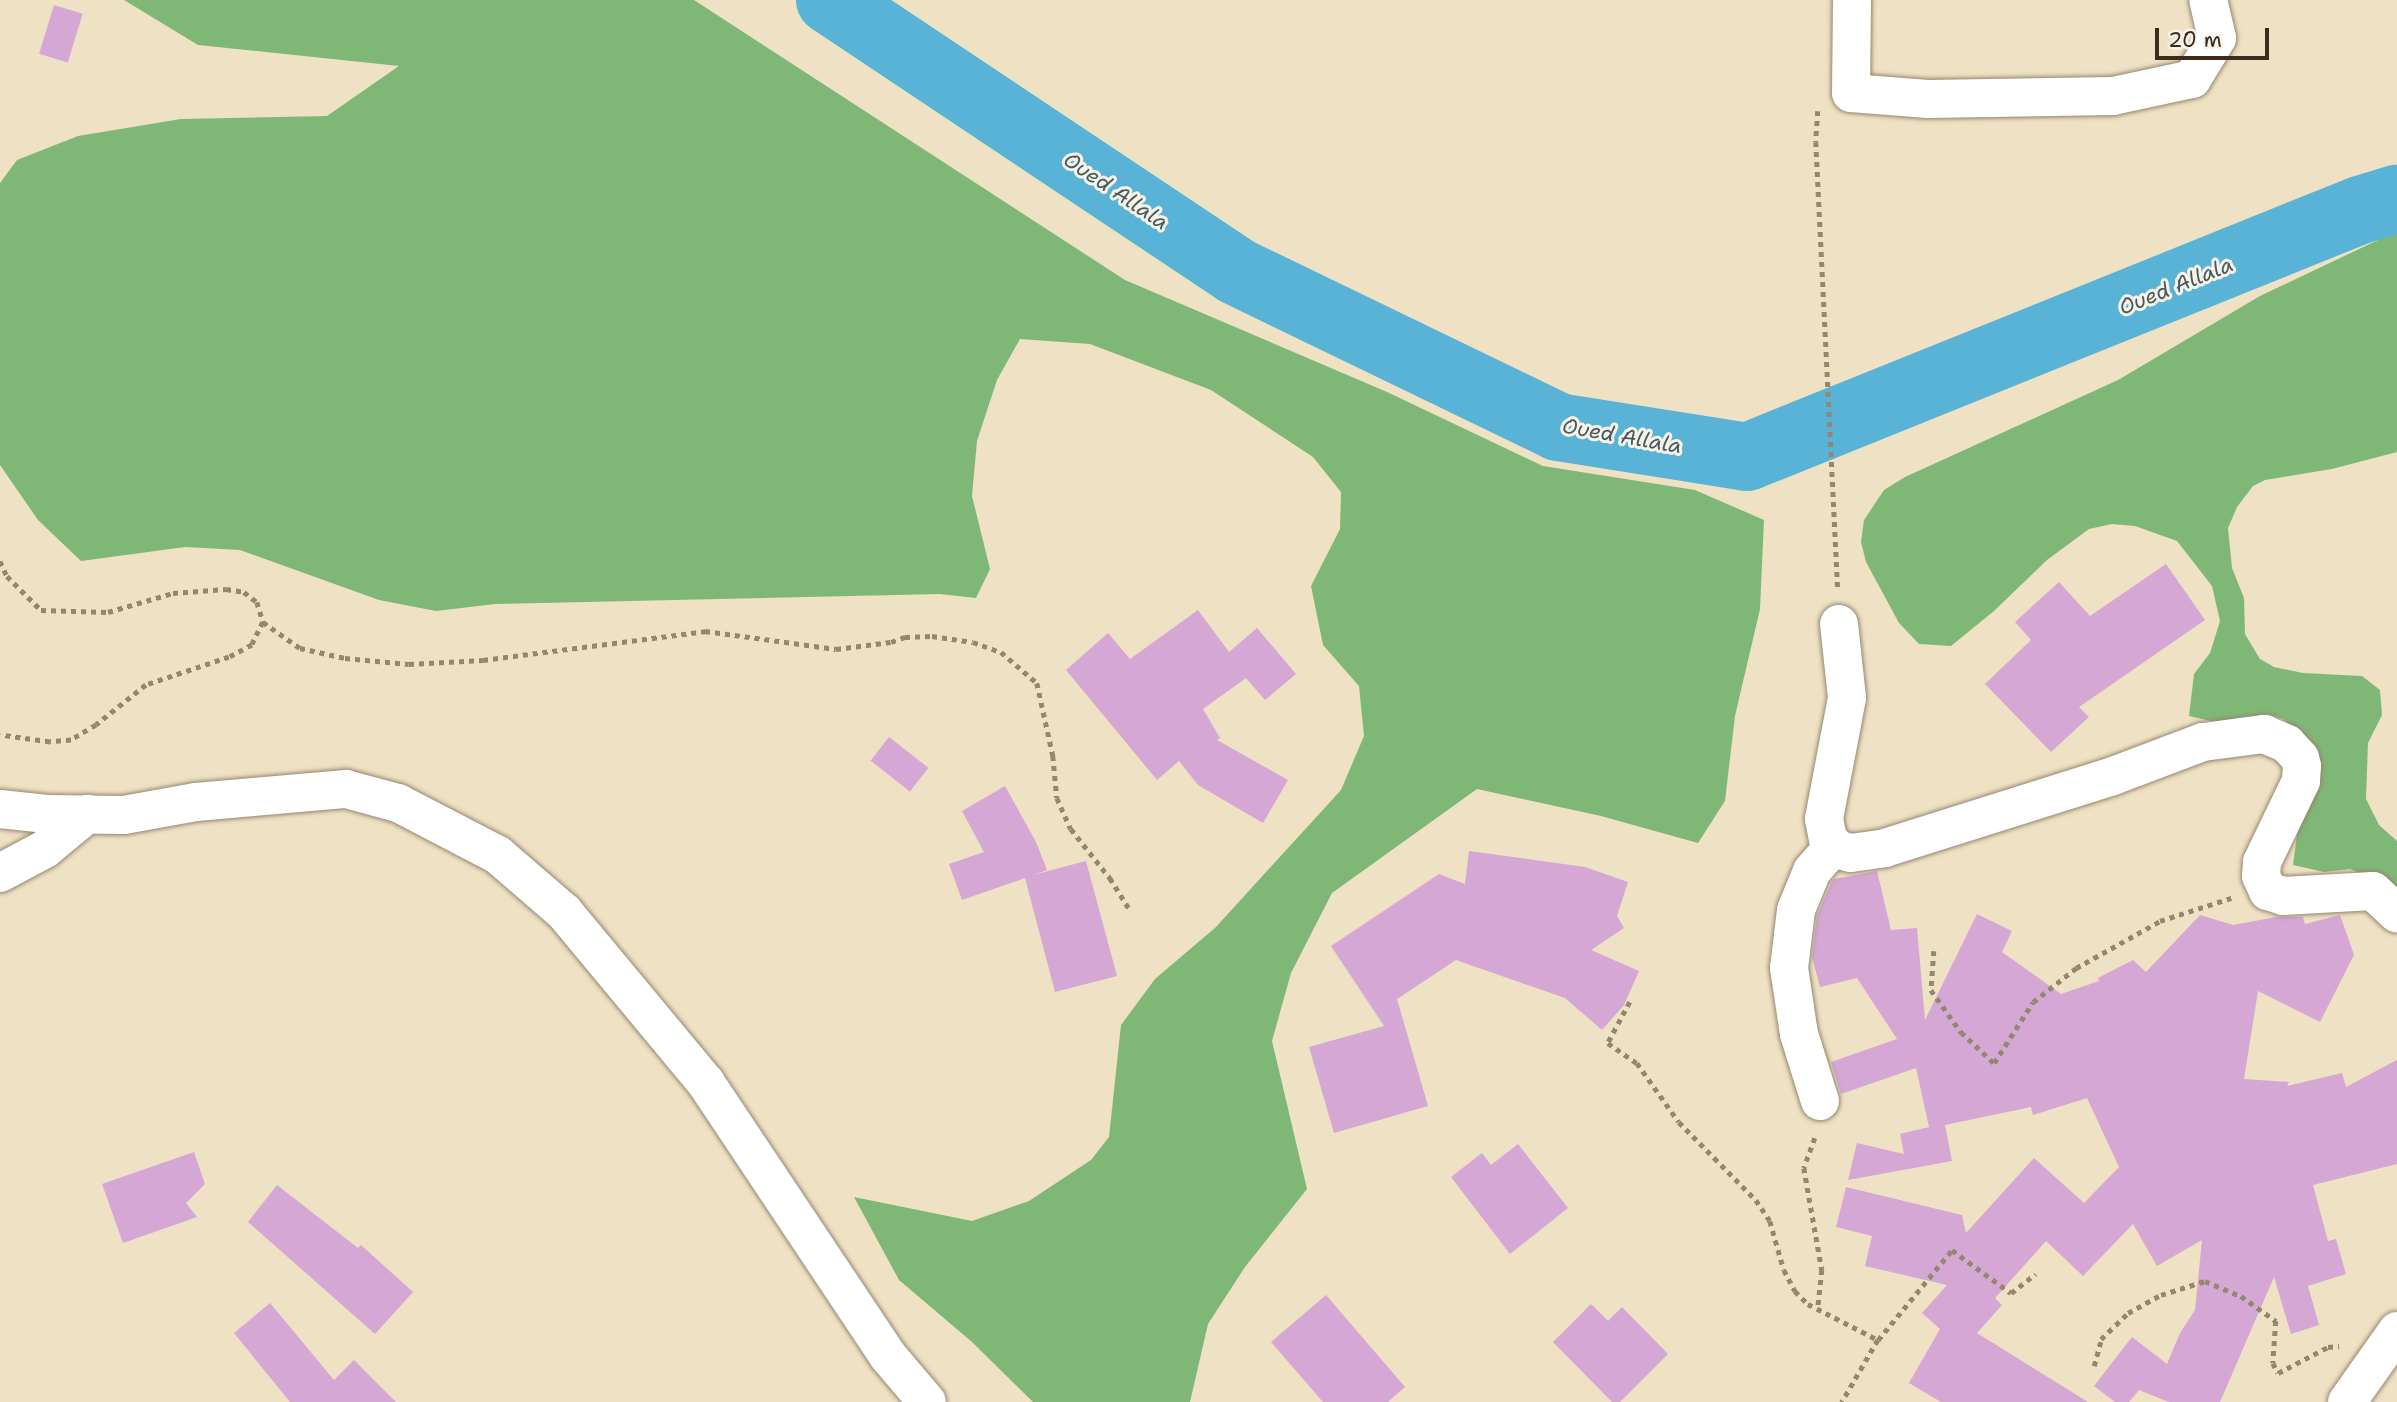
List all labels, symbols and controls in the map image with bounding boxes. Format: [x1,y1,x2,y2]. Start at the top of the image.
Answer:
scale bar [2159,14,2273,58]
text: 20 m [2168,26,2222,54]
water label: Oued Allala [1059,147,1173,235]
water label: Oued Allala [2115,252,2237,320]
water label: Oued Allala [1560,413,1684,459]

